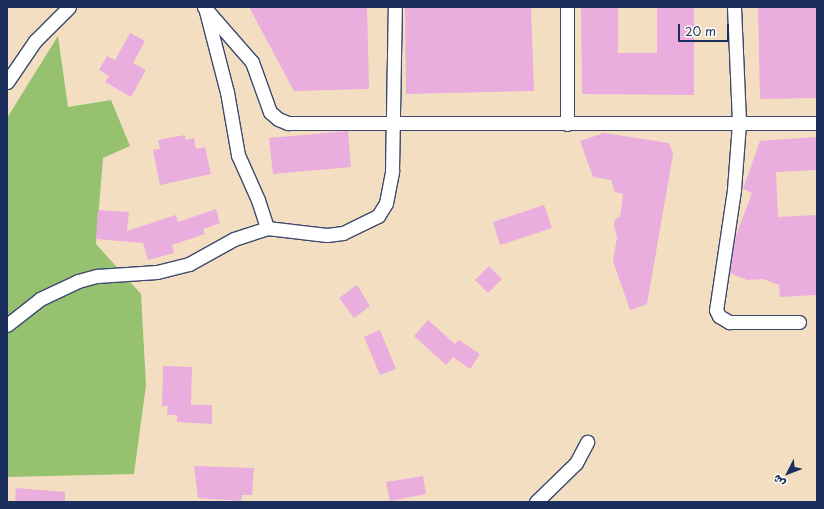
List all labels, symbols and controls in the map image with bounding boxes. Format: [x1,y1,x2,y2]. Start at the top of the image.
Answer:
scale bar [680,16,731,42]
text: 20 m [685,22,716,40]
north arrow [768,453,808,493]
text: ش [768,471,789,492]

